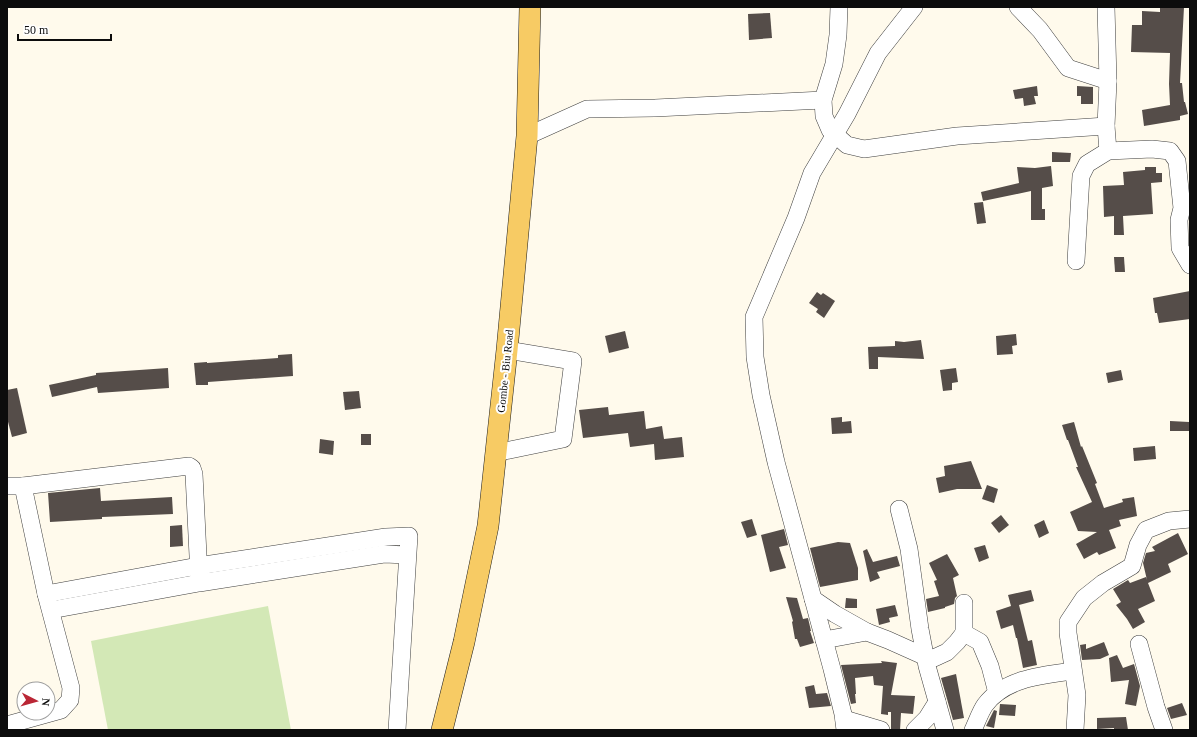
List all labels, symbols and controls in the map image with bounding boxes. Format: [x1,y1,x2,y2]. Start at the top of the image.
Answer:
scale bar [18,16,111,42]
text: 50 m [24,23,49,37]
street label: Gombe - Biu Road [495,328,515,413]
north arrow [16,681,56,721]
text: N [40,697,52,707]

